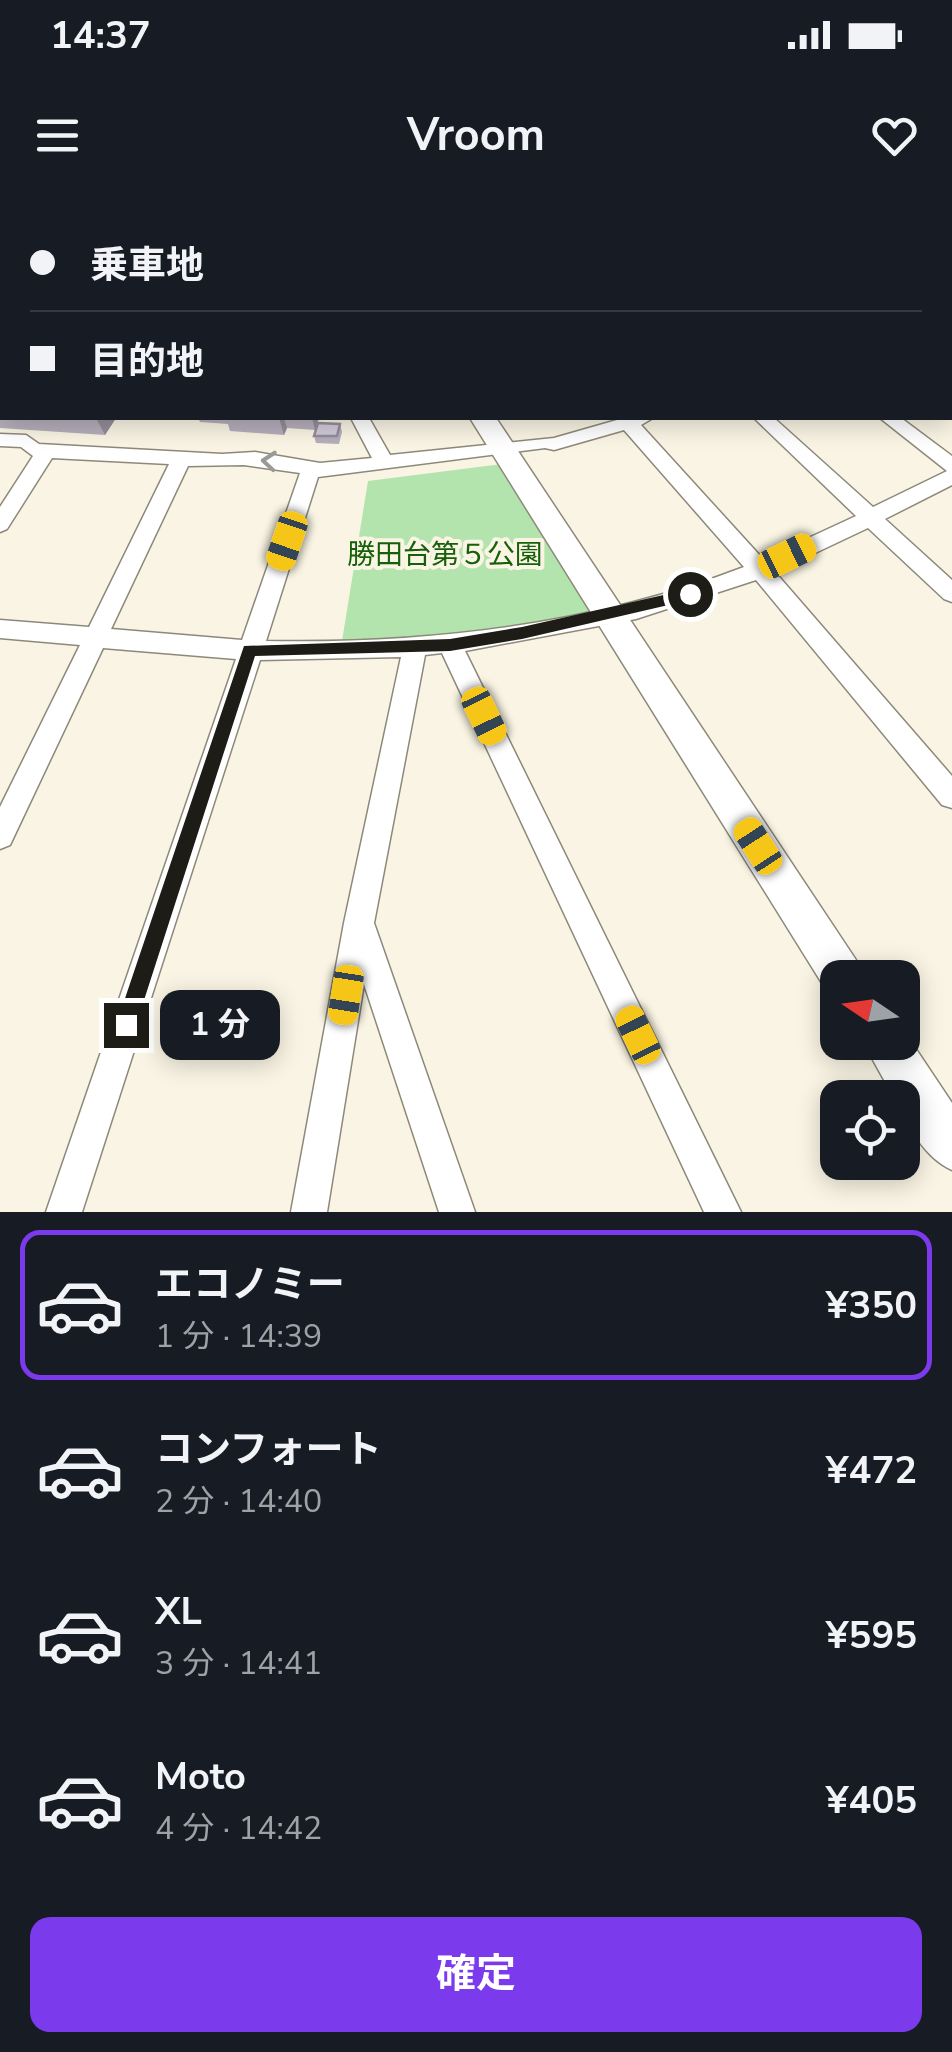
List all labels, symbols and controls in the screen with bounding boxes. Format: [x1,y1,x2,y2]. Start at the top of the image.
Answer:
text: 14:37 [50,10,151,61]
text: Vroom [407,105,545,166]
icon: menu [30,108,85,163]
icon: heart [867,108,922,163]
text: 乗車地 [90,240,204,291]
text: 目的地 [90,336,204,387]
one-way arrow [260,451,276,473]
car [263,508,311,574]
car [753,529,821,583]
park label: 勝田台第５公園 [347,536,543,574]
route start [668,572,713,617]
car [457,682,511,750]
car [729,813,787,879]
north arrow [820,960,920,1060]
map controls [820,960,920,1180]
car [326,963,366,1027]
callout: 1 分 [161,990,281,1060]
car [611,1001,665,1069]
route end [104,1003,149,1048]
text: 1 分 [190,1003,250,1046]
button: locate [820,1080,920,1180]
text: エコノミー [155,1259,345,1310]
icon: car [35,1260,125,1350]
text: ¥350 [826,1280,917,1331]
text: 1 分 · 14:39 [155,1315,322,1358]
text: コンフォート [155,1424,382,1475]
icon: car [35,1425,125,1515]
text: ¥472 [826,1445,917,1496]
text: 2 分 · 14:40 [155,1480,322,1523]
text: XL [155,1586,202,1637]
icon: car [35,1590,125,1680]
text: ¥595 [826,1610,917,1661]
text: 3 分 · 14:41 [155,1642,322,1685]
text: Moto [155,1751,246,1802]
icon: car [35,1755,125,1845]
text: ¥405 [826,1775,917,1826]
text: 4 分 · 14:42 [155,1807,322,1850]
button: 確定 [30,1917,922,2032]

